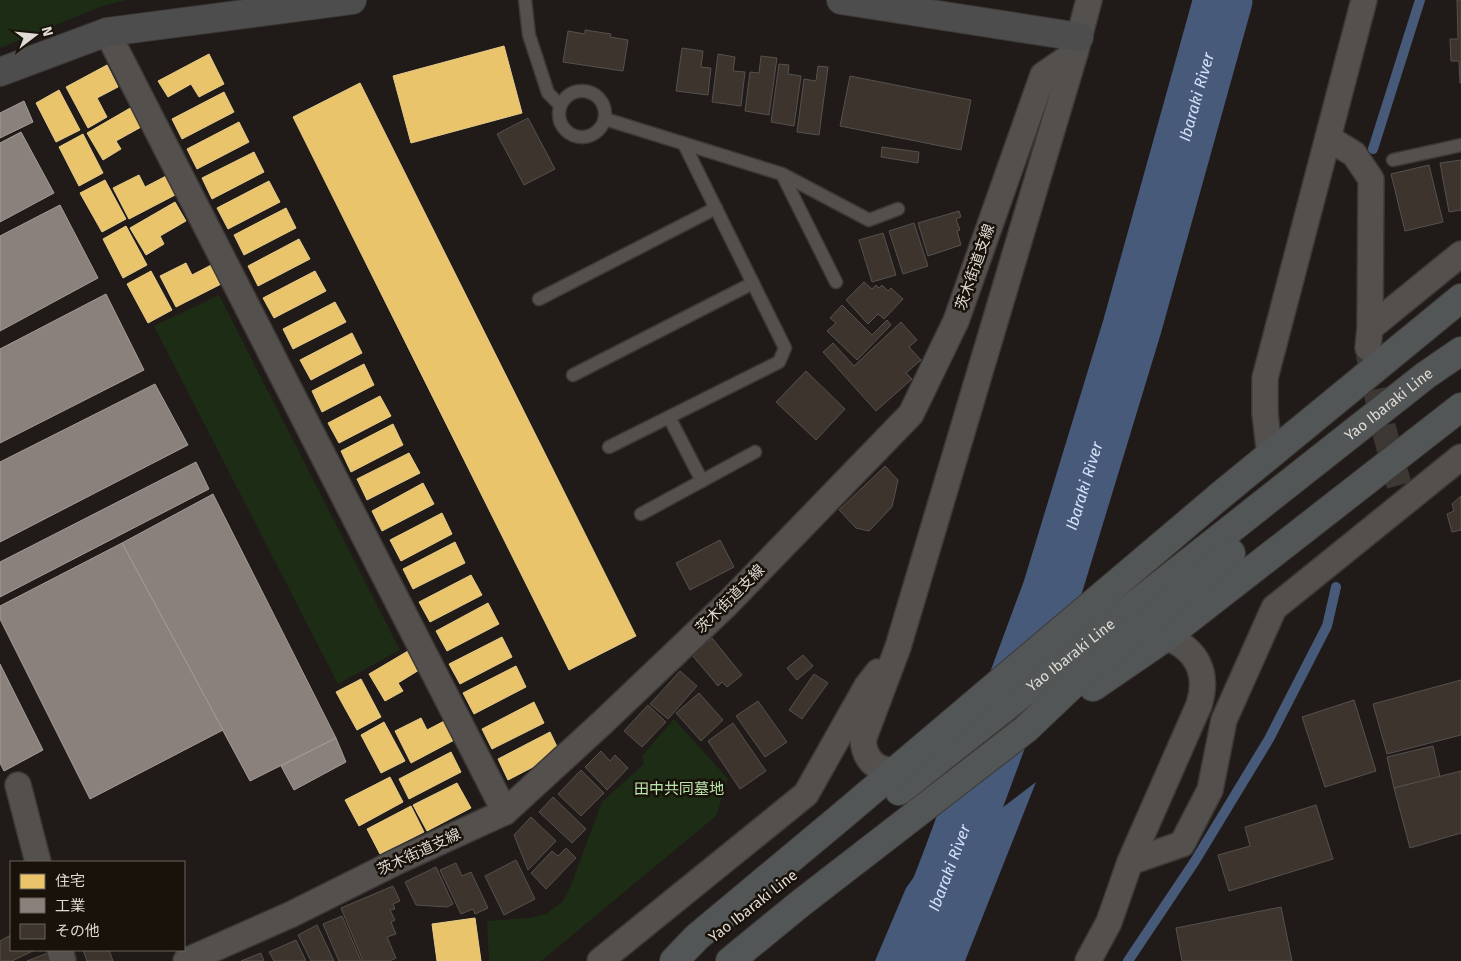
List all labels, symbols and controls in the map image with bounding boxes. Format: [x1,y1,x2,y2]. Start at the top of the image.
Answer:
north arrow [10,10,60,60]
text: N [38,25,56,38]
water label: Ibaraki River [1175,50,1218,144]
street label: 茨木街道支線 [952,222,998,312]
street label: Yao Ibaraki Line [1341,364,1436,445]
water label: Ibaraki River [1062,439,1107,532]
street label: 茨木街道支線 [692,561,768,637]
street label: Yao Ibaraki Line [1023,615,1119,696]
park label: 田中共同墓地 [634,780,724,798]
water label: Ibaraki River [924,821,975,914]
street label: 茨木街道支線 [374,825,464,879]
legend [10,861,185,951]
street label: Yao Ibaraki Line [705,866,801,946]
text: 住宅 [55,872,85,890]
text: 工業 [55,897,85,915]
text: その他 [55,922,100,940]

